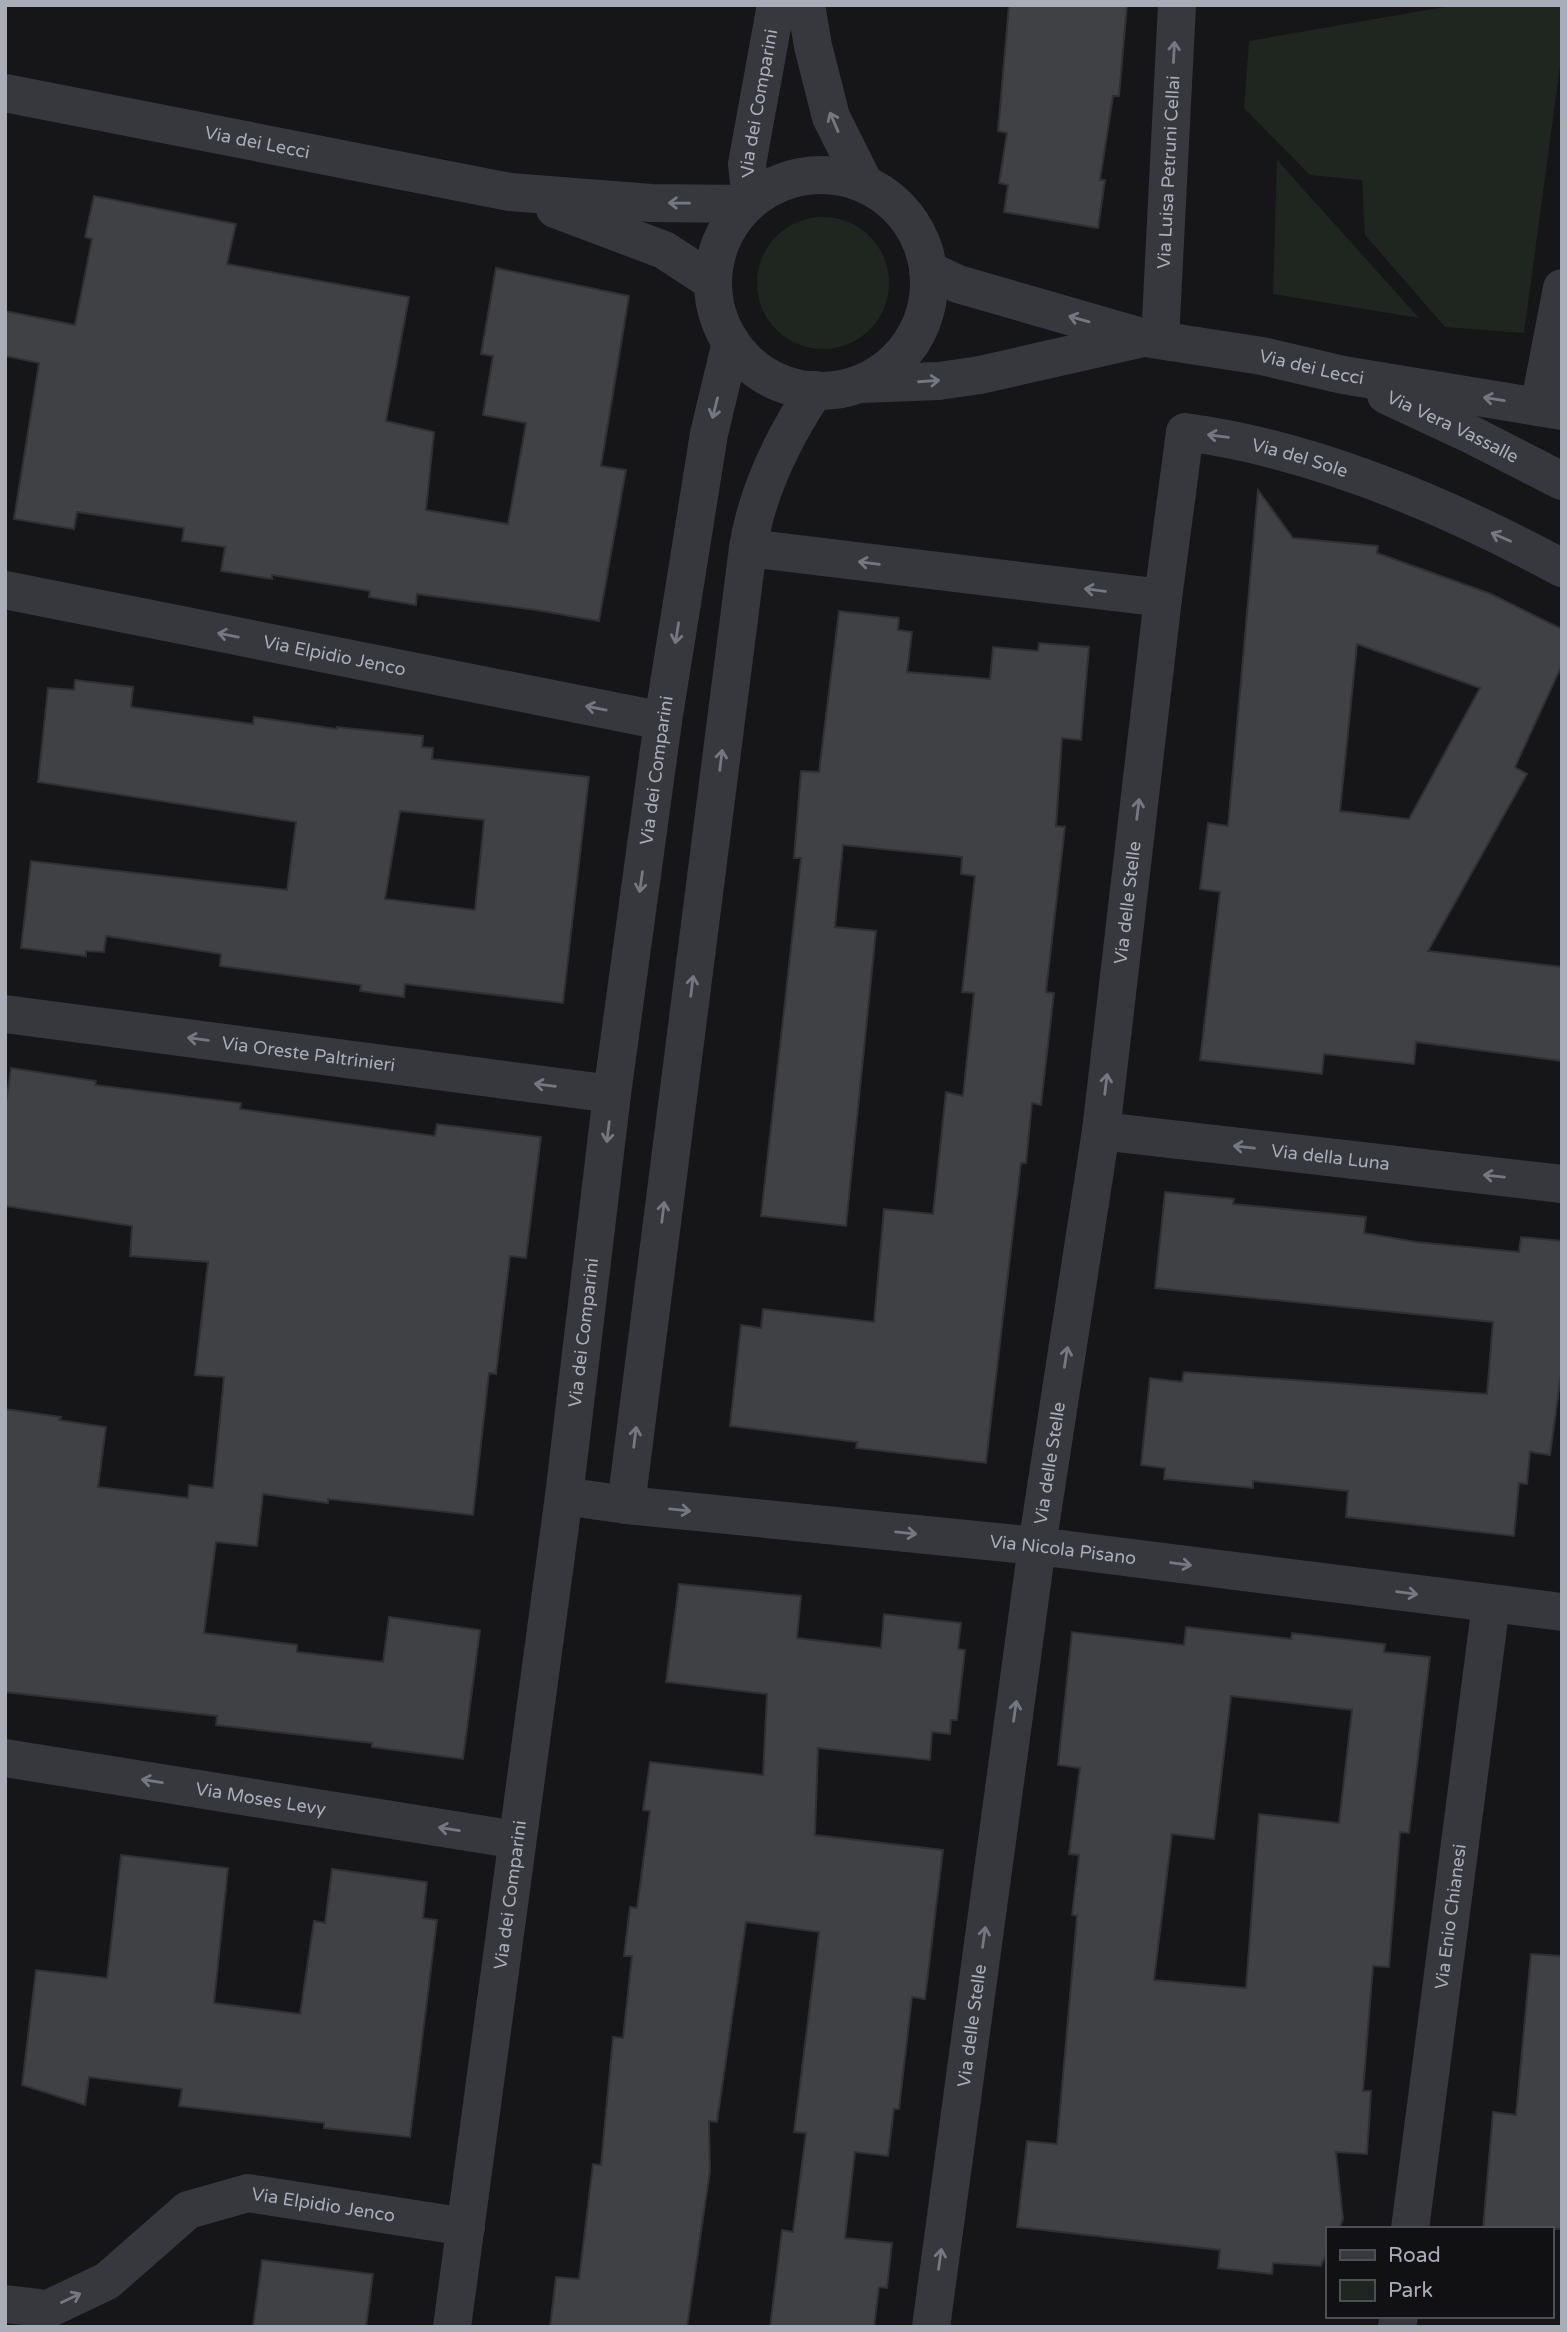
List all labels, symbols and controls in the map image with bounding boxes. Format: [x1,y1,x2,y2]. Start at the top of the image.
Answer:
street label: Via dei Comparini [736,27,782,179]
one-way arrow [1168,41,1181,64]
street label: Via Luisa Petruni Cellai [1153,75,1184,270]
one-way arrow [826,112,839,133]
street label: Via dei Lecci [203,121,312,163]
one-way arrow [668,196,691,210]
one-way arrow [1068,311,1090,324]
street label: Via dei Lecci [1257,345,1365,389]
one-way arrow [917,374,940,387]
street label: Via Vera Vassalle [1384,386,1522,468]
one-way arrow [1484,392,1506,405]
one-way arrow [708,397,721,419]
one-way arrow [1207,429,1230,442]
street label: Via del Sole [1250,434,1351,482]
one-way arrow [1491,530,1512,543]
one-way arrow [858,556,881,569]
one-way arrow [1084,584,1107,597]
one-way arrow [670,621,683,644]
one-way arrow [217,627,240,641]
street label: Via Elpidio Jenco [261,631,408,681]
street label: Via dei Comparini [635,694,678,846]
one-way arrow [585,700,608,714]
one-way arrow [714,749,727,772]
one-way arrow [1132,798,1145,821]
street label: Via delle Stelle [1109,840,1146,965]
one-way arrow [634,870,647,893]
one-way arrow [686,975,699,998]
street label: Via Oreste Paltrinieri [220,1032,396,1076]
one-way arrow [187,1033,210,1046]
one-way arrow [1100,1073,1113,1096]
one-way arrow [534,1078,557,1091]
one-way arrow [601,1120,614,1143]
street label: Via della Luna [1270,1140,1391,1175]
one-way arrow [1233,1141,1255,1154]
one-way arrow [1483,1169,1506,1182]
one-way arrow [657,1201,670,1223]
street label: Via dei Comparini [564,1257,603,1409]
one-way arrow [1060,1347,1073,1369]
street label: Via delle Stelle [1029,1400,1070,1526]
one-way arrow [628,1426,641,1449]
one-way arrow [668,1504,691,1517]
one-way arrow [895,1527,917,1540]
street label: Via Nicola Pisano [989,1530,1138,1569]
one-way arrow [1169,1558,1192,1571]
one-way arrow [1395,1587,1418,1600]
one-way arrow [1009,1700,1022,1723]
one-way arrow [141,1774,164,1787]
street label: Via Moses Levy [194,1778,328,1820]
street label: Via dei Comparini [489,1819,531,1971]
one-way arrow [438,1822,461,1835]
street label: Via Enio Chianesi [1430,1843,1471,1991]
one-way arrow [978,1926,991,1949]
street label: Via delle Stelle [953,1963,991,2089]
street label: Via Elpidio Jenco [250,2183,397,2227]
legend [1326,2227,1553,2318]
text: Road [1388,2243,1441,2268]
one-way arrow [934,2248,947,2271]
text: Park [1388,2278,1433,2303]
one-way arrow [60,2291,81,2304]

